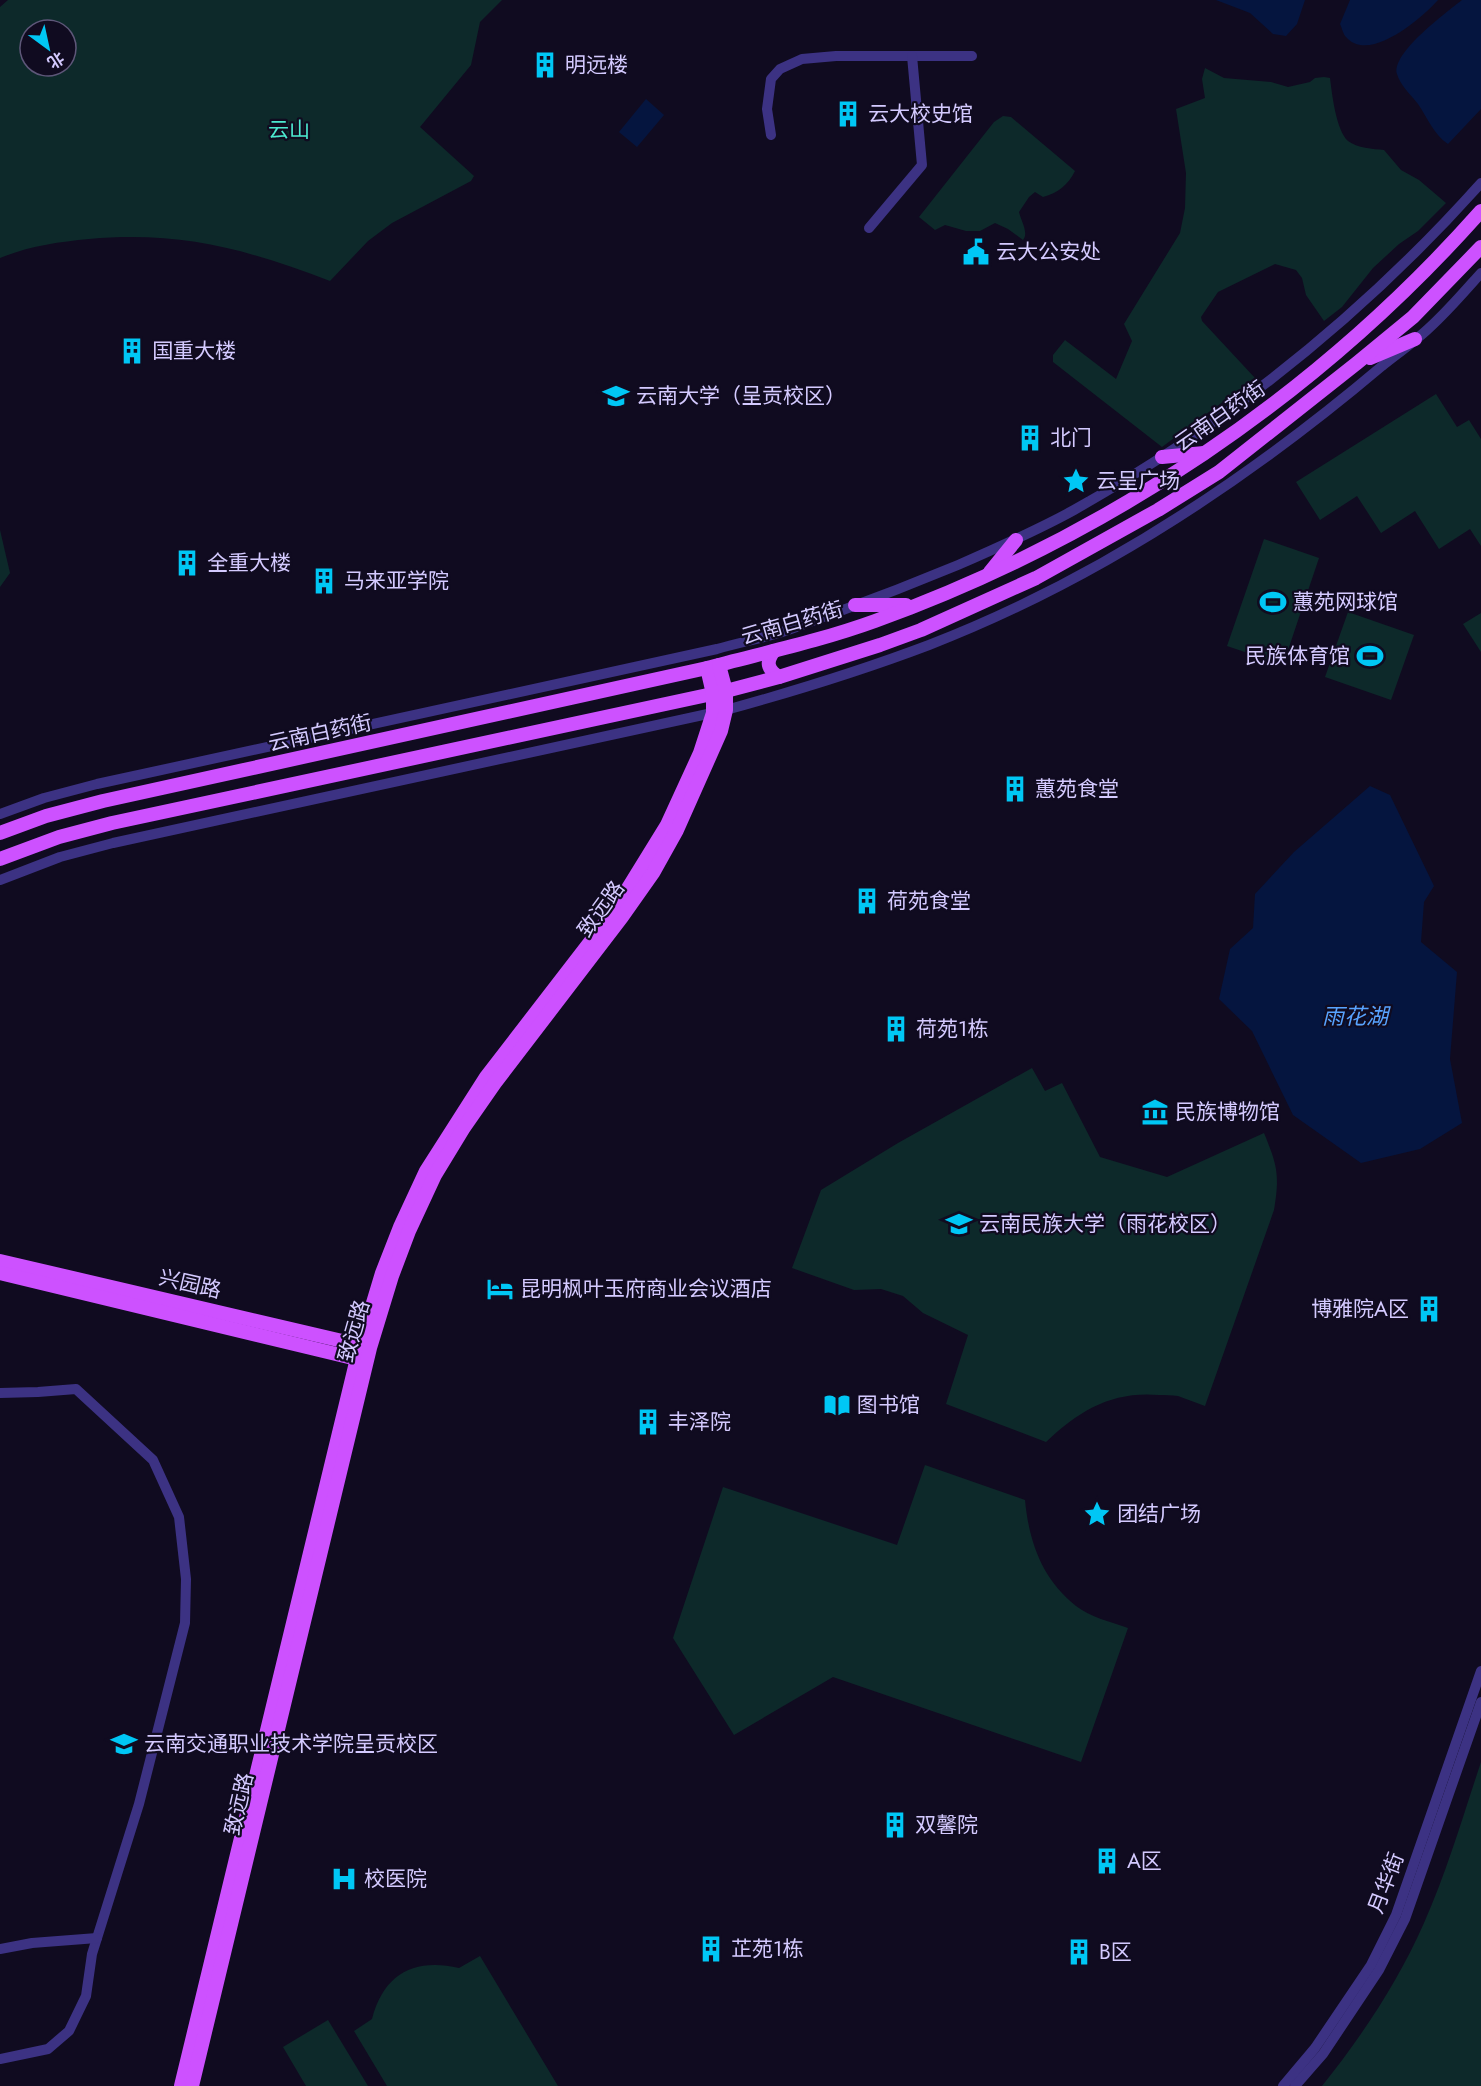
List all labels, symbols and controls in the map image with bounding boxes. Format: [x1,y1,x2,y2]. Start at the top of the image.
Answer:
north arrow [18,18,78,78]
text: 北 [43,46,69,74]
building icon: 明远楼 [530,50,560,80]
place label: 明远楼 [565,50,628,80]
building icon: 云大校史馆 [833,99,863,129]
place label: 云大校史馆 [868,99,973,129]
park label: 云山 [268,115,310,145]
public building icon: 云大公安处 [961,237,991,267]
place label: 云大公安处 [996,237,1101,267]
building icon: 国重大楼 [117,336,147,366]
place label: 国重大楼 [152,336,236,366]
street label: 云南白药街 [1168,374,1272,458]
school or university icon: 云南大学（呈贡校区） [601,381,631,411]
place label: 云南大学（呈贡校区） [636,381,846,411]
building icon: 北门 [1015,423,1045,453]
place label: 北门 [1050,423,1092,453]
place icon: 云呈广场 [1061,466,1091,496]
place label: 云呈广场 [1096,466,1180,496]
building icon: 全重大楼 [172,548,202,578]
place label: 全重大楼 [207,548,291,578]
building icon: 马来亚学院 [309,566,339,596]
place label: 马来亚学院 [344,566,449,596]
sports icon: 蕙苑网球馆 [1258,587,1288,617]
place label: 蕙苑网球馆 [1293,587,1398,617]
street label: 云南白药街 [737,594,847,652]
place label: 民族体育馆 [1245,641,1350,671]
sports icon: 民族体育馆 [1355,641,1385,671]
street label: 云南白药街 [266,707,374,759]
building icon: 蕙苑食堂 [1000,774,1030,804]
place label: 蕙苑食堂 [1035,774,1119,804]
street label: 致远路 [570,875,632,943]
building icon: 荷苑食堂 [852,886,882,916]
place label: 荷苑食堂 [887,886,971,916]
water label: 雨花湖 [1322,1000,1391,1032]
building icon: 荷苑1栋 [881,1014,911,1044]
place label: 荷苑1栋 [916,1014,988,1044]
museum icon: 民族博物馆 [1140,1097,1170,1127]
place label: 民族博物馆 [1175,1097,1280,1127]
school or university icon: 云南民族大学（雨花校区） [944,1209,974,1239]
place label: 云南民族大学（雨花校区） [979,1209,1231,1239]
street label: 兴园路 [156,1262,224,1306]
hotel icon: 昆明枫叶玉府商业会议酒店 [485,1274,515,1304]
place label: 昆明枫叶玉府商业会议酒店 [520,1274,772,1304]
place label: 博雅院A区 [1311,1294,1409,1324]
building icon: 博雅院A区 [1414,1294,1444,1324]
street label: 致远路 [331,1297,377,1365]
library icon: 图书馆 [822,1390,852,1420]
place label: 图书馆 [857,1390,920,1420]
building icon: 丰泽院 [633,1407,663,1437]
place label: 丰泽院 [668,1407,731,1437]
place icon: 团结广场 [1082,1499,1112,1529]
place label: 团结广场 [1117,1499,1201,1529]
school or university icon: 云南交通职业技术学院呈贡校区 [109,1729,139,1759]
place label: 云南交通职业技术学院呈贡校区 [144,1729,438,1759]
street label: 致远路 [217,1770,261,1838]
building icon: 双馨院 [880,1810,910,1840]
place label: 双馨院 [915,1810,978,1840]
building icon: A区 [1092,1846,1122,1876]
place label: A区 [1127,1846,1162,1876]
street label: 月华街 [1361,1848,1411,1918]
hospital icon: 校医院 [329,1864,359,1894]
place label: 校医院 [364,1864,427,1894]
building icon: 芷苑1栋 [696,1934,726,1964]
place label: 芷苑1栋 [731,1934,803,1964]
building icon: B区 [1064,1937,1094,1967]
place label: B区 [1099,1937,1132,1967]

